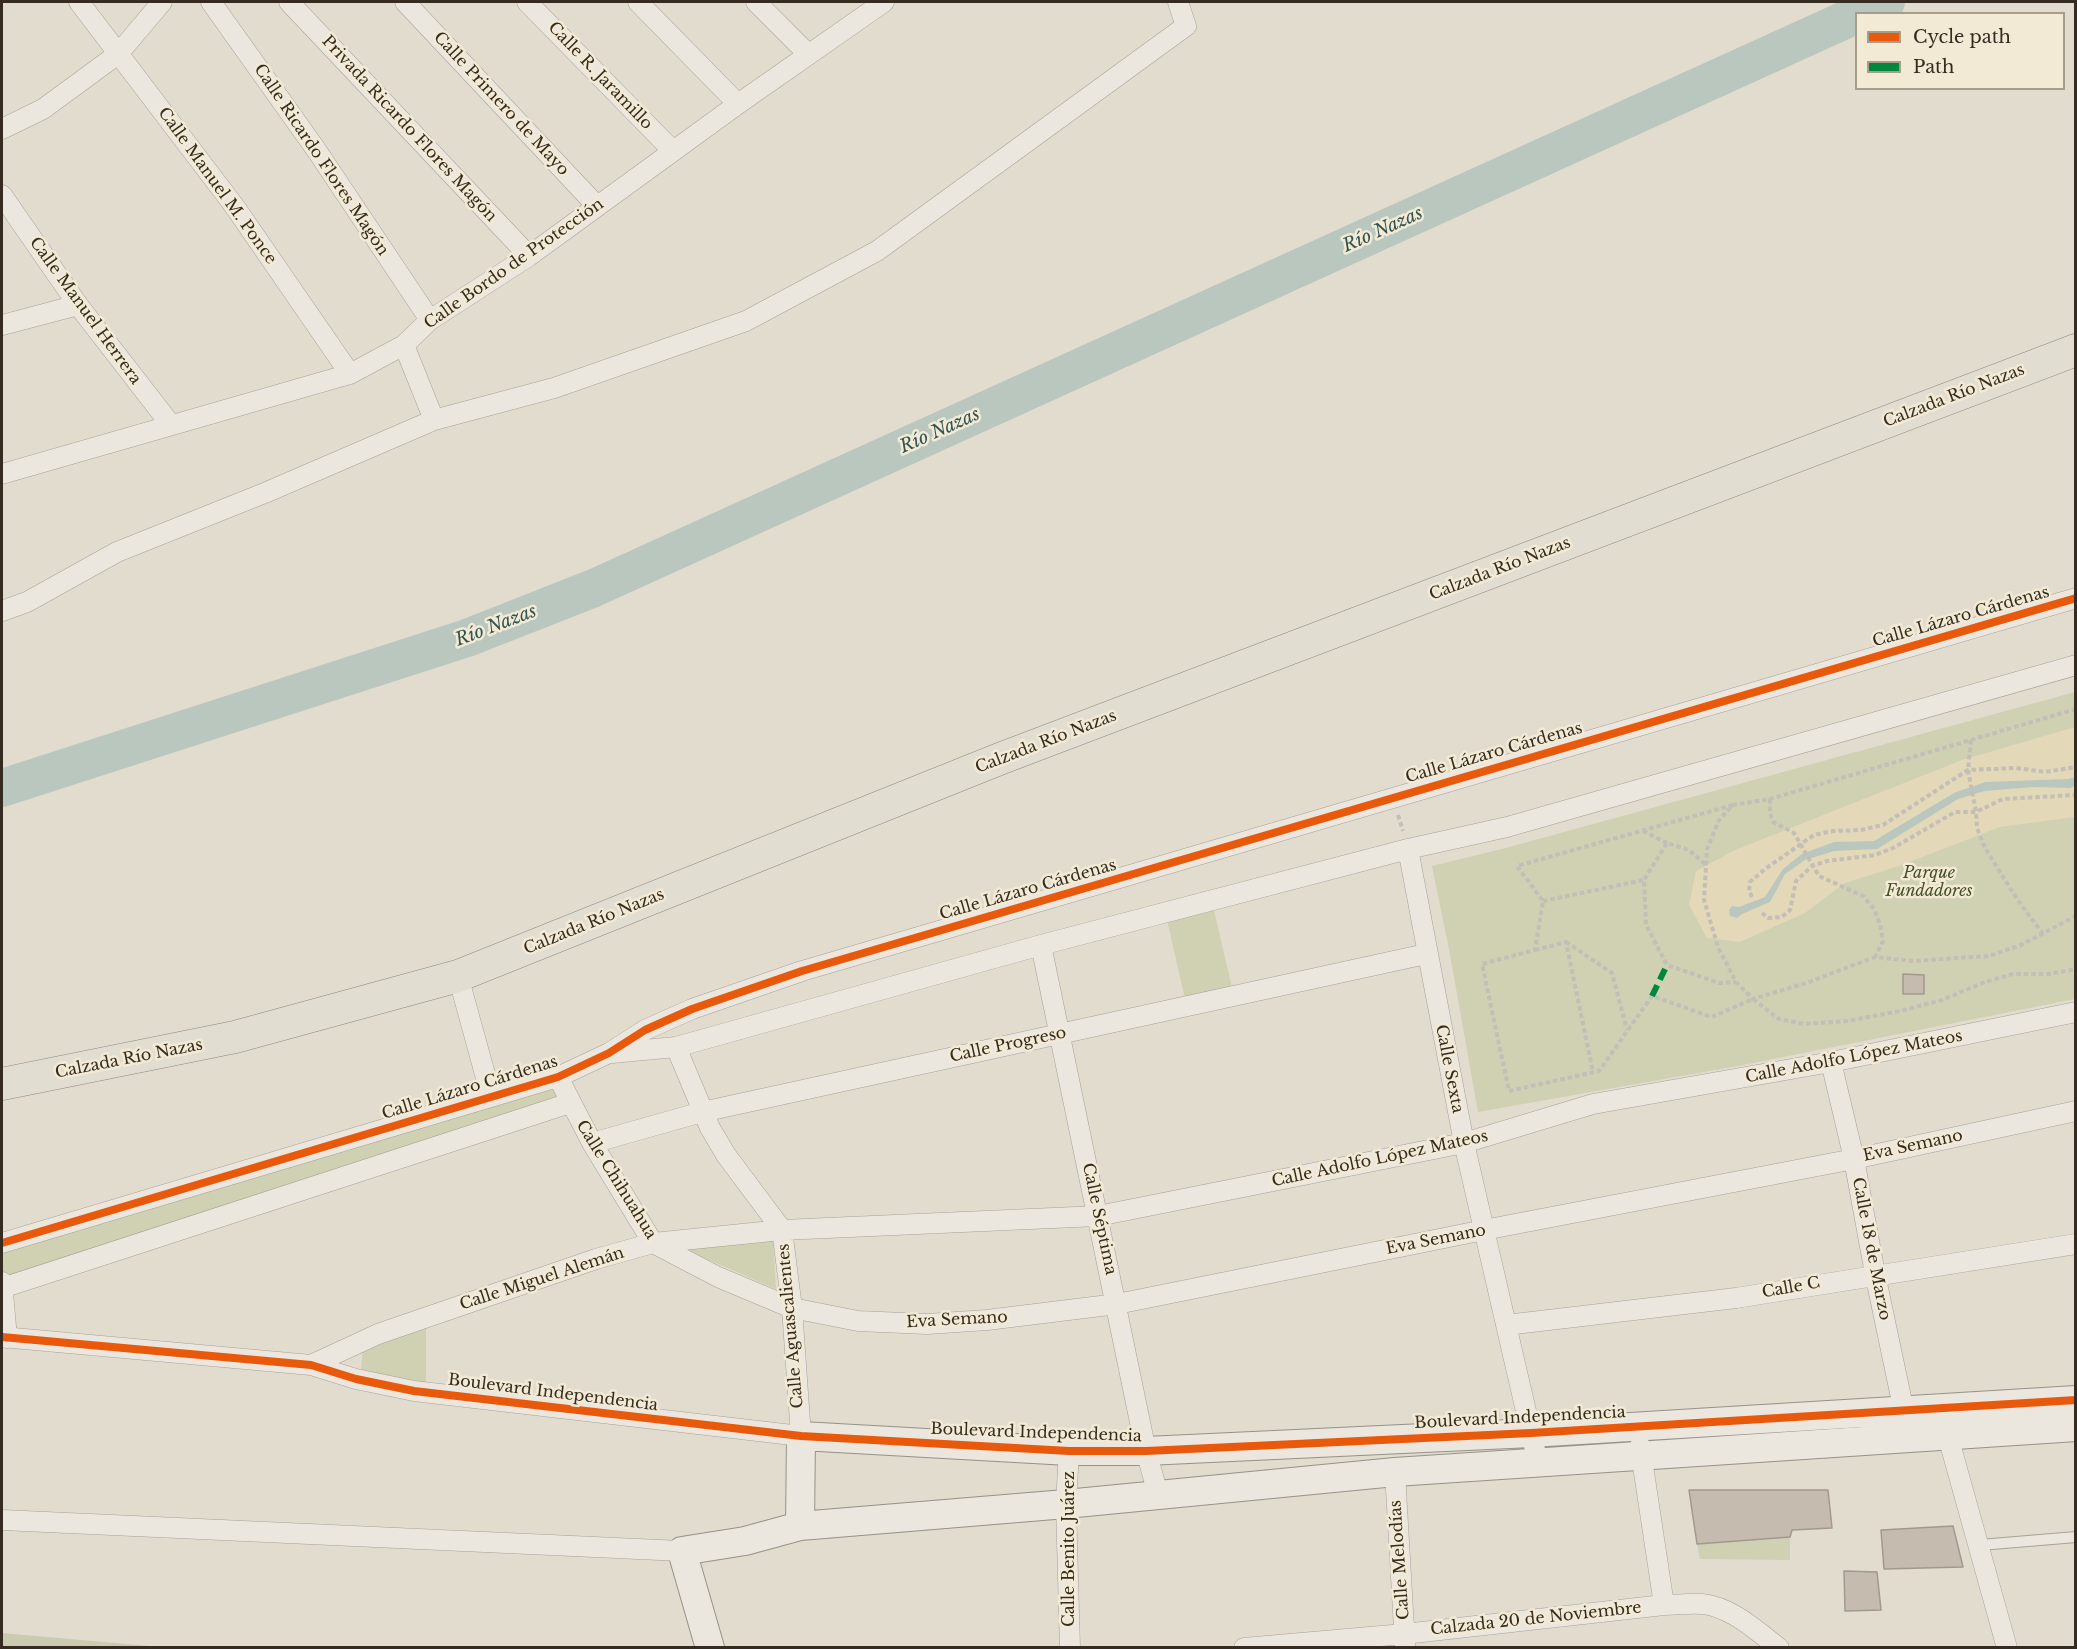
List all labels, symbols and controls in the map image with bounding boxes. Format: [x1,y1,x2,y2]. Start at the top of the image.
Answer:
legend [1855,12,2065,90]
street label: Calle R. Jaramillo [544,18,656,134]
text: Cycle path [1913,26,2011,48]
street label: Calle Primero de Mayo [429,28,573,180]
street label: Privada Ricardo Flores Magón [318,32,500,226]
text: Path [1913,56,1954,78]
street label: Calle Ricardo Flores Magón [250,61,392,259]
street label: Calle Manuel M. Ponce [154,104,280,268]
street label: Calle Bordo de Protección [421,195,607,333]
water label: Río Nazas [1340,203,1426,257]
street label: Calle Manuel Herrera [25,234,145,388]
street label: Calzada Río Nazas [1881,360,2027,432]
water label: Río Nazas [897,404,983,458]
street label: Calzada Río Nazas [1427,533,1573,605]
street label: Calle Lázaro Cárdenas [1870,583,2052,651]
water label: Río Nazas [452,601,540,651]
street label: Calzada Río Nazas [973,706,1119,778]
street label: Calle Lázaro Cárdenas [1403,719,1585,787]
street label: Calle Lázaro Cárdenas [937,856,1119,924]
park label: Parque Fundadores [1885,863,1973,901]
street label: Calzada Río Nazas [521,885,667,959]
street label: Calle Progreso [948,1023,1068,1067]
street label: Calle Sexta [1431,1023,1467,1115]
street label: Calle Adolfo López Mateos [1744,1027,1964,1087]
street label: Calzada Río Nazas [54,1035,204,1083]
street label: Calle Lázaro Cárdenas [380,1052,560,1124]
street label: Calle Chihuahua [572,1117,660,1243]
street label: Eva Semano [1861,1126,1965,1166]
street label: Calle Adolfo López Mateos [1270,1127,1490,1191]
street label: Calle Séptima [1078,1161,1120,1277]
street label: Calle 18 de Marzo [1848,1176,1894,1322]
street label: Eva Semano [1384,1221,1488,1259]
street label: Calle Miguel Alemán [457,1243,627,1315]
street label: Calle Aguascalientes [774,1243,808,1409]
street label: Calle C [1760,1273,1822,1303]
street label: Eva Semano [906,1308,1008,1332]
street label: Boulevard Independencia [447,1371,659,1415]
street label: Boulevard Independencia [1414,1403,1626,1433]
street label: Boulevard Independencia [930,1420,1142,1446]
street label: Calle Benito Juárez [1059,1471,1079,1627]
street label: Calle Melodías [1386,1499,1414,1621]
street label: Calzada 20 de Noviembre [1430,1598,1642,1640]

